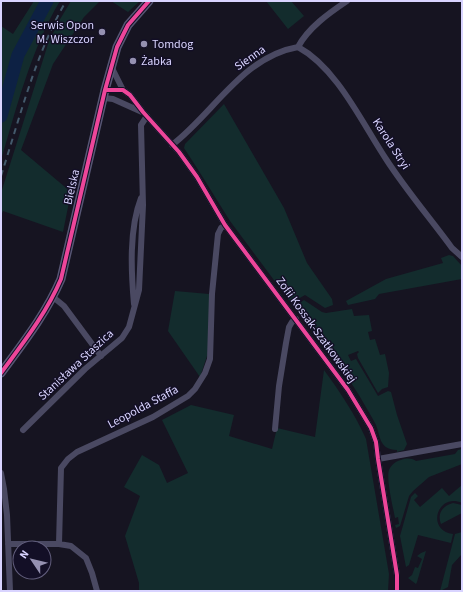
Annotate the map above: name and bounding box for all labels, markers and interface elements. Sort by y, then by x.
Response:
place label: Serwis Opon M. Wiszczor [31,17,95,48]
marker: Serwis Opon M. Wiszczor [97,27,107,37]
place label: Tomdog [152,36,193,53]
marker: Tomdog [139,39,149,49]
street label: Sienna [231,41,269,75]
place label: Żabka [141,53,172,70]
marker: Żabka [128,56,138,66]
street label: Karola Stryi [368,115,414,173]
street label: Bielska [60,168,84,206]
street label: Zofii Kossak-Szatkowskiej [272,273,360,387]
street label: Stanisława Staszica [35,326,117,404]
street label: Leopolda Staffa [104,381,182,433]
north arrow [12,540,52,580]
text: N [16,547,32,562]

